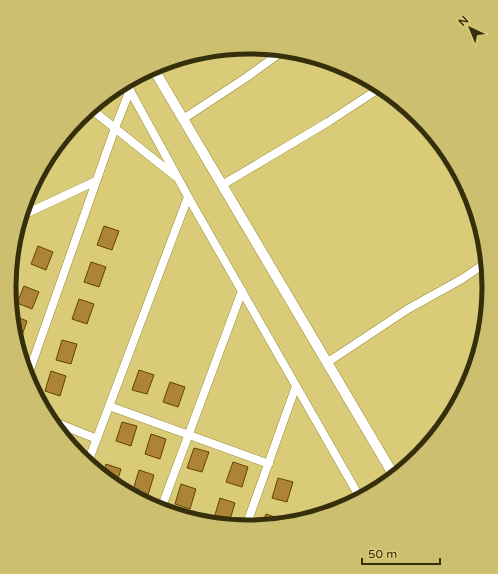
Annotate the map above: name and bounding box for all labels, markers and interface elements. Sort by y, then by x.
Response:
north arrow [450,8,490,48]
text: N [456,13,471,29]
scale bar [362,540,440,566]
text: 50 m [368,547,397,561]

